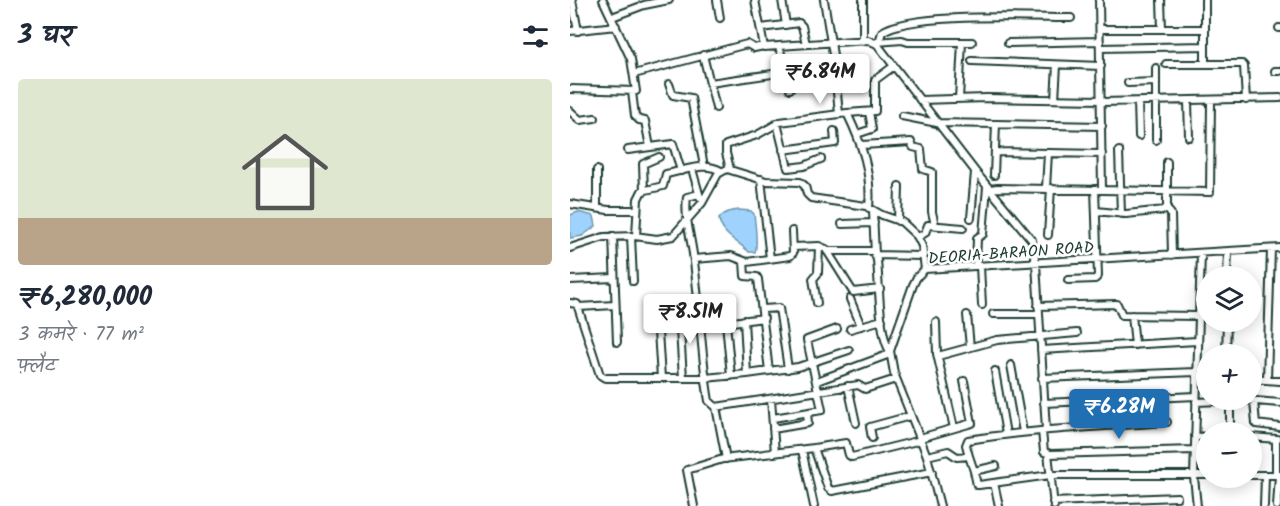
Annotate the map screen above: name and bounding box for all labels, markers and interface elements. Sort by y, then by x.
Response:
text: 3 घर [18,15,73,57]
icon: filters [519,20,552,53]
pin: ₹6.84M [771,54,869,105]
text: ₹6.84M [785,57,855,89]
icon: home [231,118,339,226]
street label: DEORIA-BARAON ROAD [927,235,1095,272]
map controls [1196,266,1262,488]
button: layers [1196,266,1262,332]
text: ₹6,280,000 [18,277,152,319]
pin: ₹8.51M [641,294,739,345]
text: ₹8.51M [657,297,723,329]
text: 3 कमरे · 77 m² [18,319,144,351]
button: + [1196,344,1262,410]
text: फ़्लैट [18,351,56,383]
pin: ₹6.28M [1070,389,1168,440]
text: ₹6.28M [1083,392,1155,424]
button: − [1196,422,1262,488]

